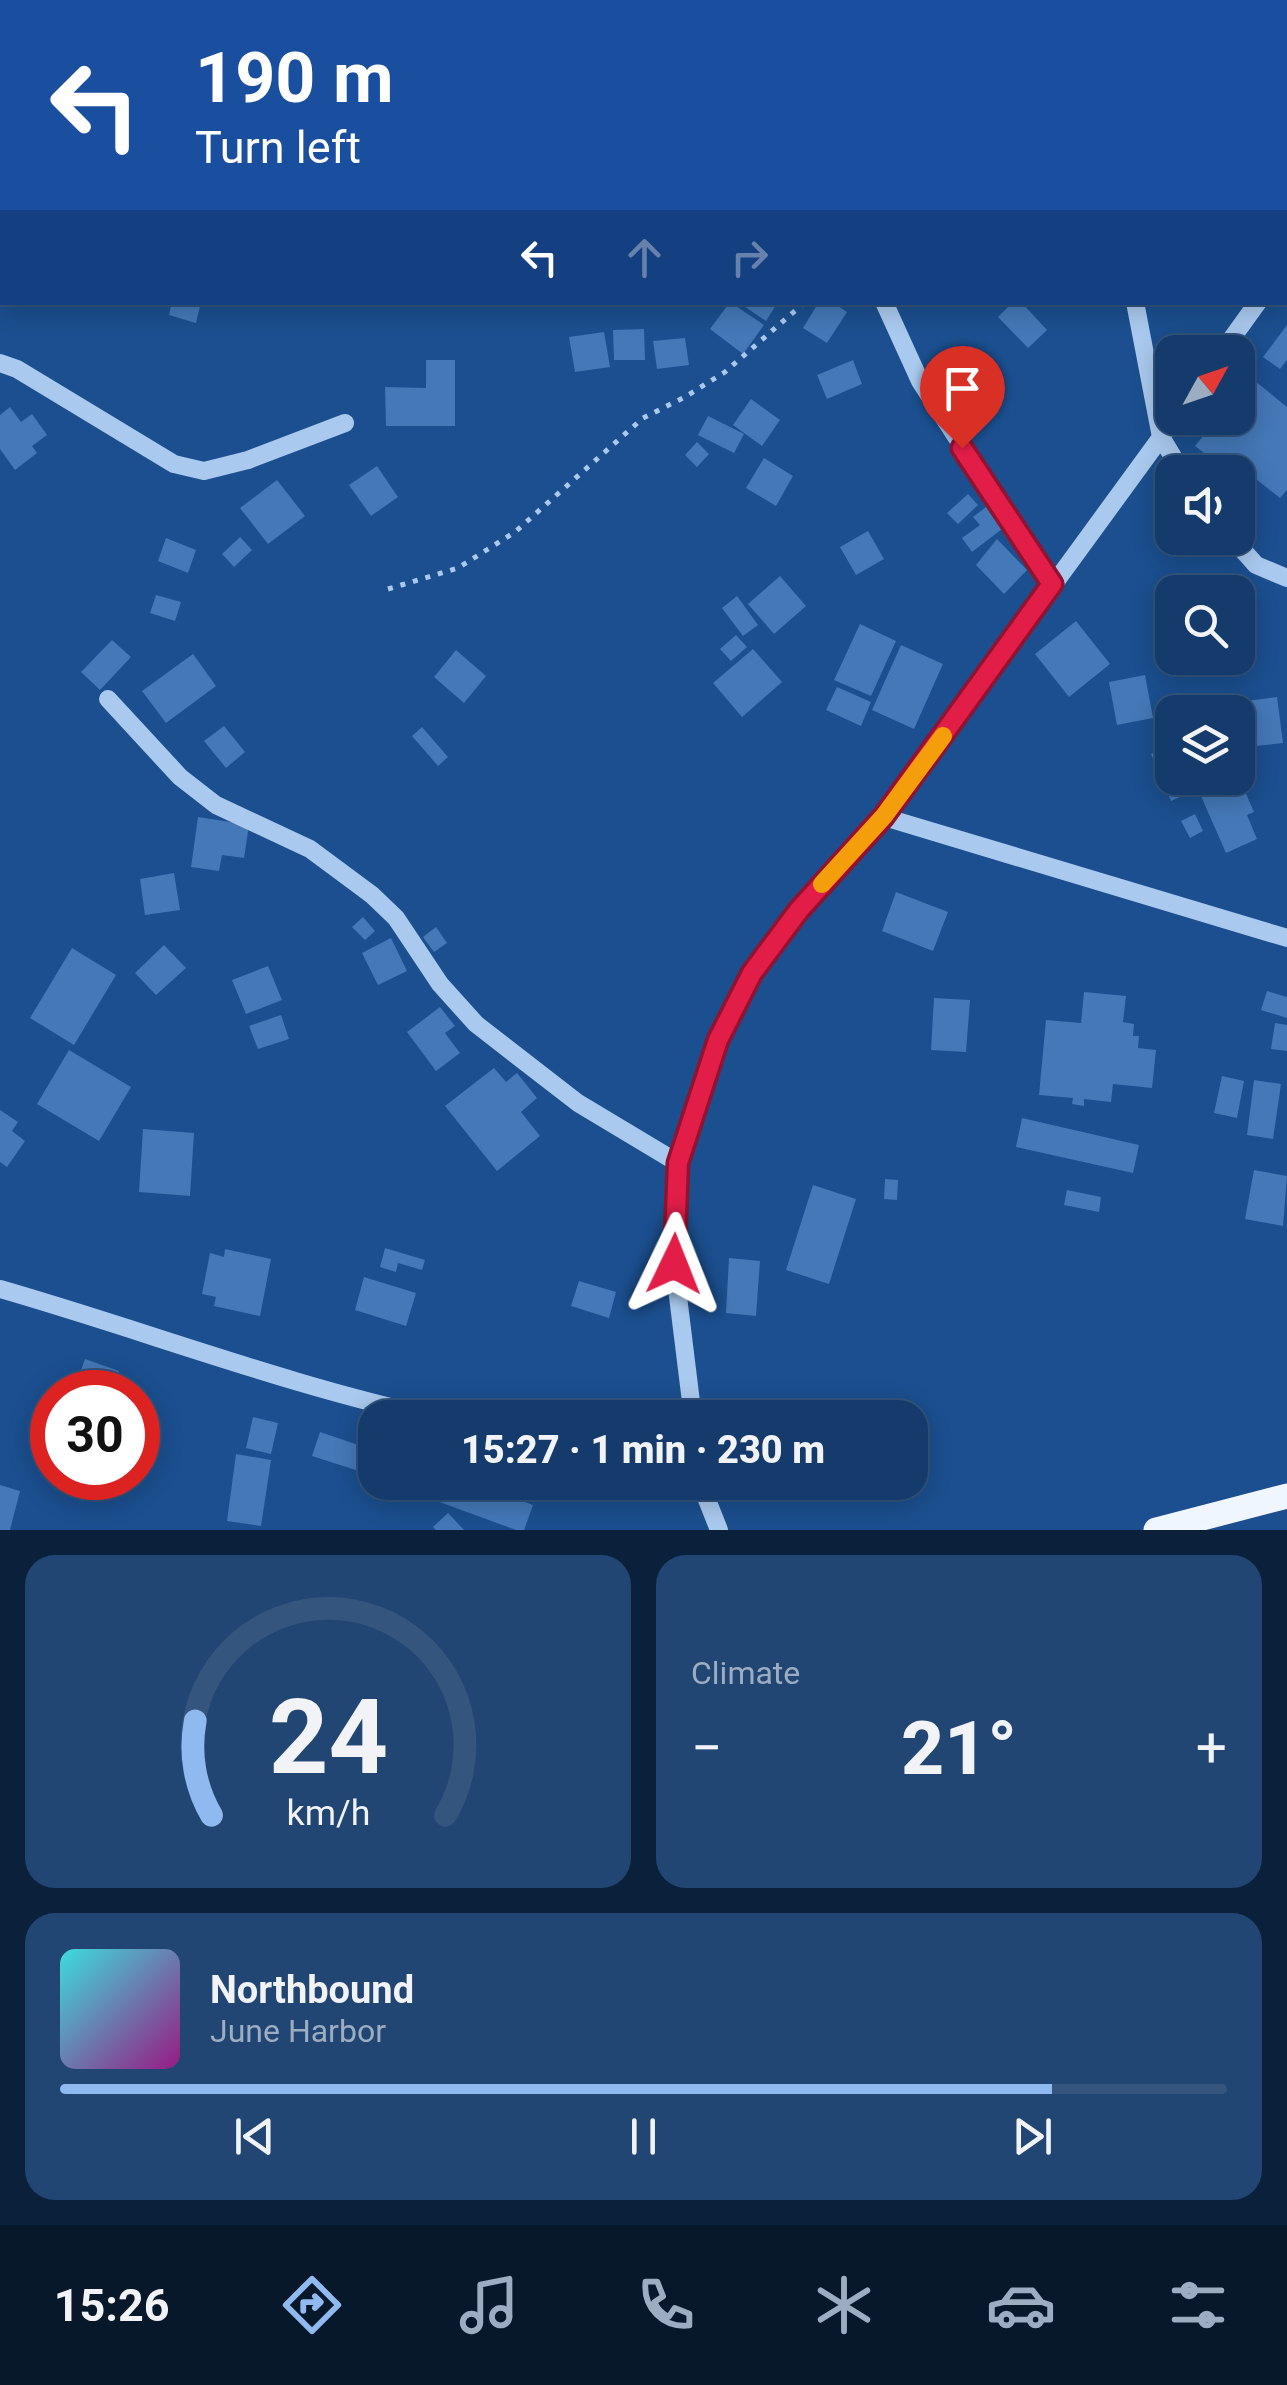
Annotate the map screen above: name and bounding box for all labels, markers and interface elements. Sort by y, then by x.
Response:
text: 190 m [195,37,394,119]
icon: left [30,40,160,170]
text: Turn left [195,121,361,174]
icon: left [512,230,567,285]
icon: ahead [617,230,672,285]
icon: right [722,230,777,285]
north arrow [1155,335,1255,435]
map controls [1155,335,1255,795]
pin [920,346,1005,449]
icon: arrive [935,361,990,416]
button: sound [1155,455,1255,555]
button: search [1155,575,1255,675]
button: layers [1155,695,1255,795]
position arrow [622,1212,726,1316]
speed limit sign: 30 [30,1370,160,1500]
text: 15:27 · 1 min · 230 m [461,1428,825,1472]
text: Climate [691,1654,800,1692]
text: 24 [268,1677,388,1798]
text: 21° [901,1704,1017,1792]
text: − [691,1716,722,1780]
text: + [1196,1716,1227,1780]
text: km/h [286,1792,370,1834]
text: Northbound [210,1968,414,2012]
text: June Harbor [210,2012,386,2050]
icon: previous [227,2109,282,2164]
icon: pause [616,2109,671,2164]
icon: next [1005,2109,1060,2164]
icon: directions [277,2270,347,2340]
icon: music [454,2270,524,2340]
icon: phone [631,2270,701,2340]
icon: climate [809,2270,879,2340]
icon: car [986,2270,1056,2340]
icon: filters [1163,2270,1233,2340]
text: 15:26 [54,2279,170,2332]

